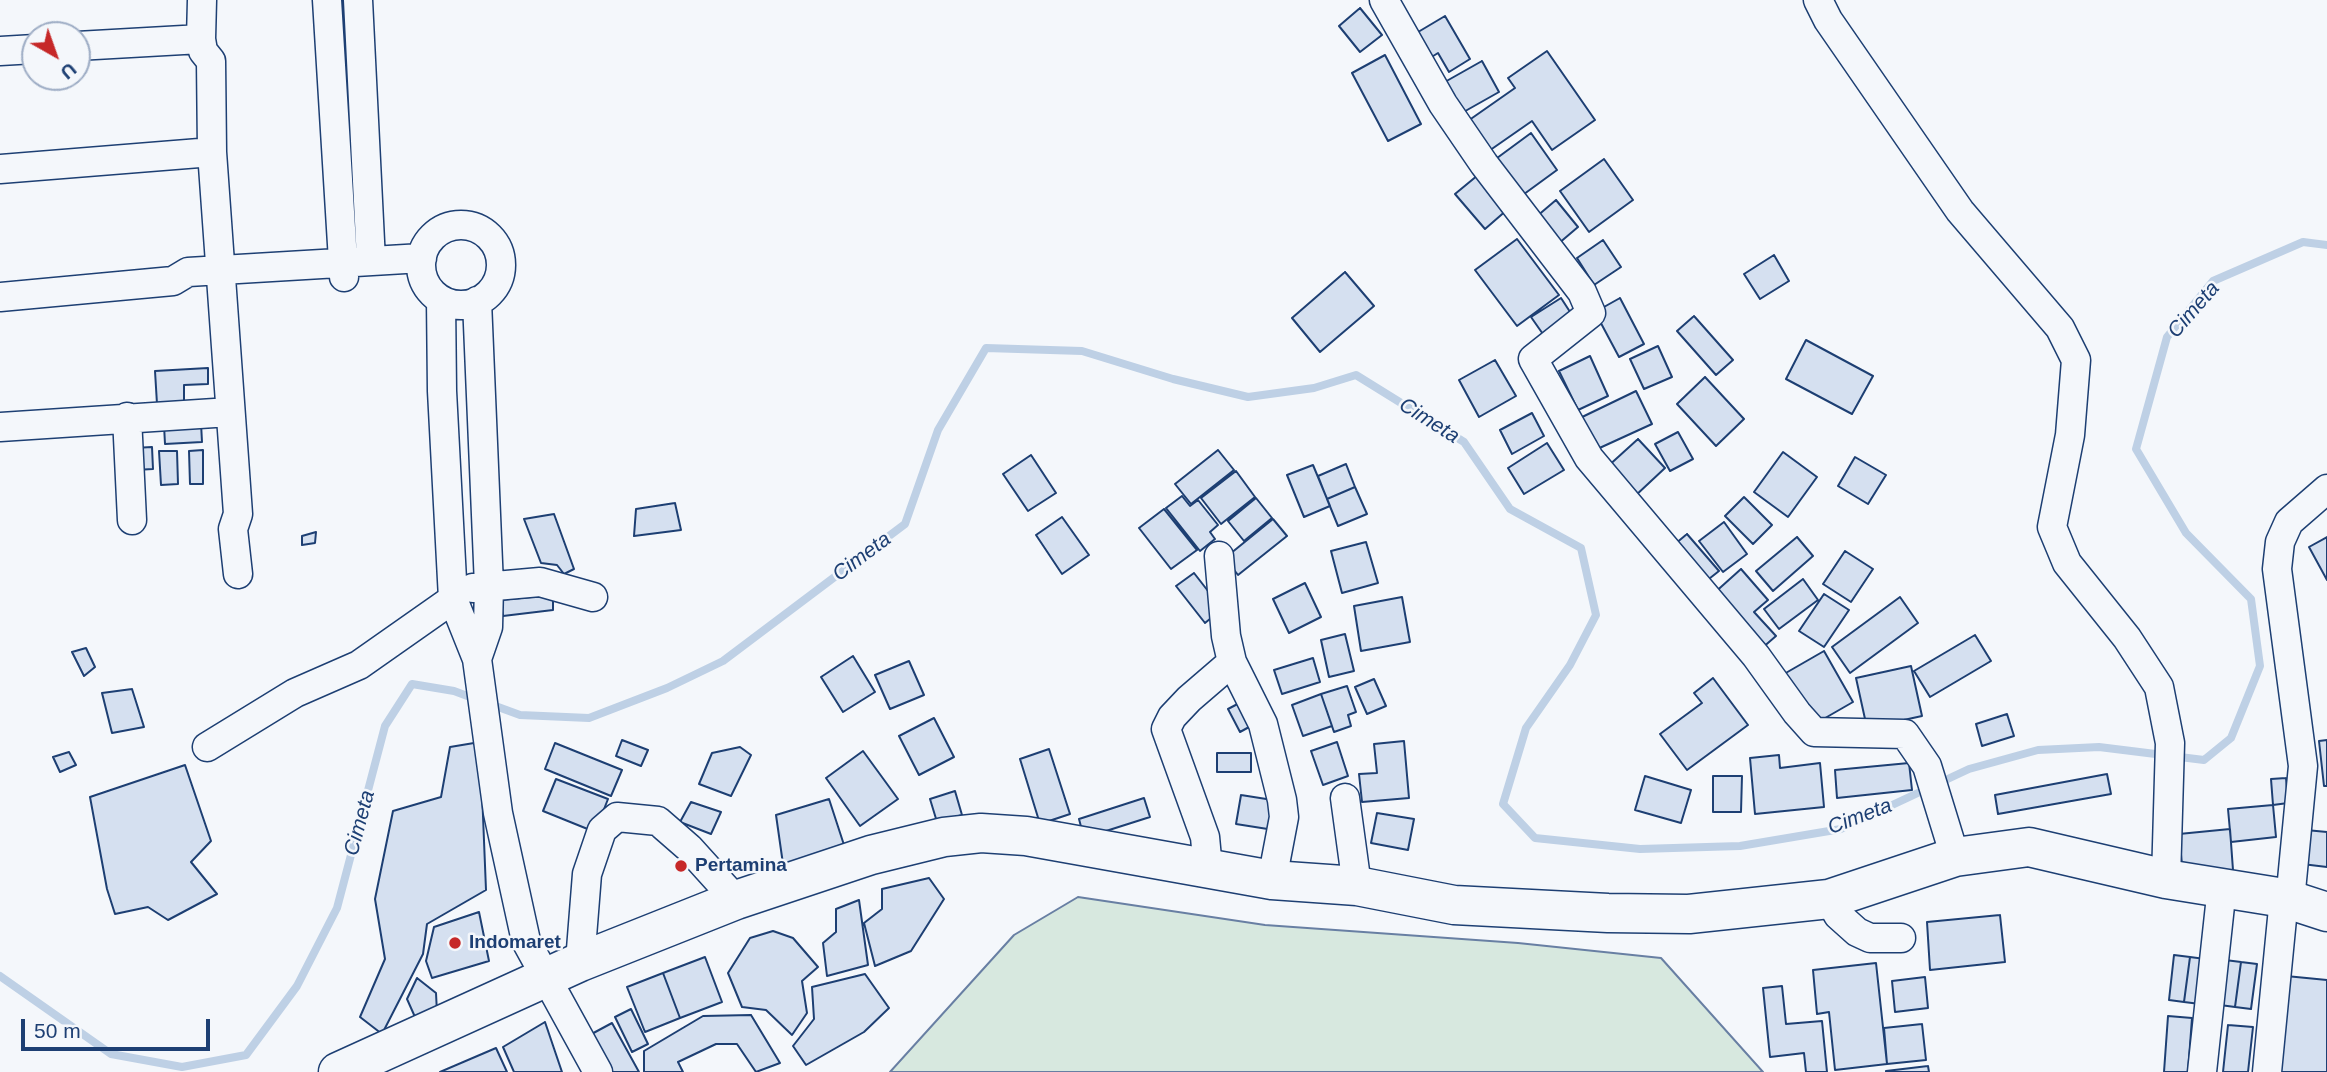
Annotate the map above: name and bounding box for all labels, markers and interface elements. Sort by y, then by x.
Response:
north arrow [21,21,91,91]
text: U [57,58,81,83]
water label: Cimeta [2163,277,2225,343]
water label: Cimeta [1394,393,1464,449]
water label: Cimeta [828,527,896,587]
water label: Cimeta [339,788,381,858]
water label: Cimeta [1824,793,1896,841]
place label: Pertamina [695,855,787,877]
marker: Pertamina [673,858,689,874]
place label: Indomaret [469,932,561,954]
marker: Indomaret [447,935,463,951]
scale bar [24,1006,214,1050]
text: 50 m [34,1019,81,1042]

